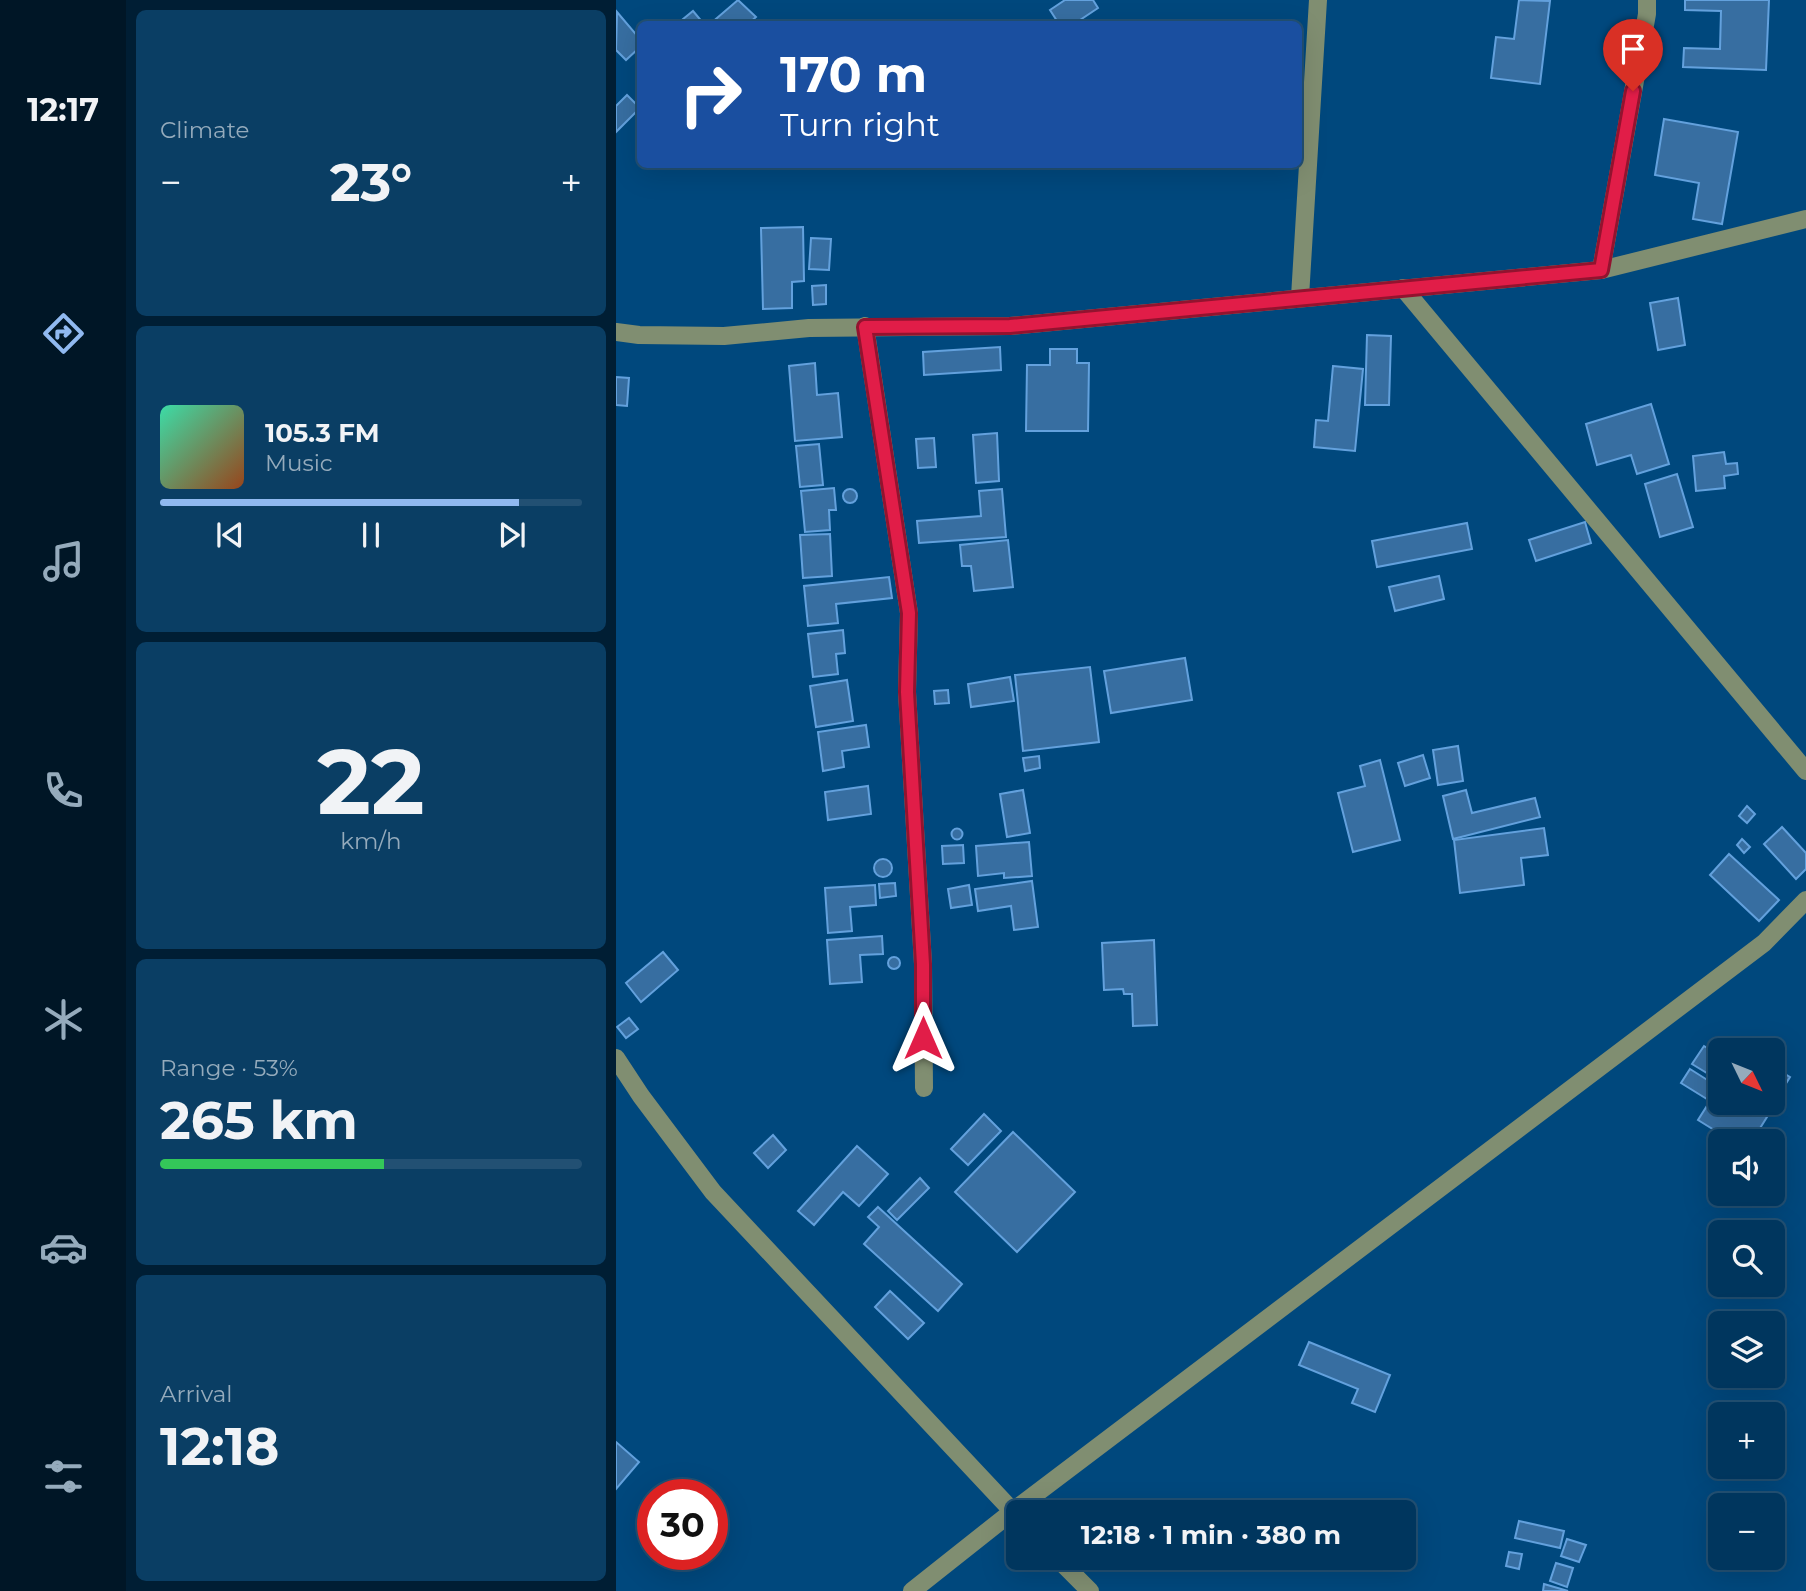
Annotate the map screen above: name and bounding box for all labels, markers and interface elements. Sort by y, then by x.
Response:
pin [1603,19,1663,91]
icon: arrive [1614,30,1652,68]
text: 170 m [780,45,927,104]
icon: right [665,49,756,140]
text: 12:17 [27,90,99,129]
text: Turn right [780,105,940,144]
text: Climate [160,116,249,144]
text: 23° [330,151,412,214]
text: − [160,159,182,206]
text: + [560,159,582,206]
icon: directions [39,309,88,358]
text: 105.3 FM [265,417,380,449]
text: Music [265,449,333,477]
icon: previous [211,516,249,554]
icon: pause [352,516,390,554]
icon: next [493,516,531,554]
icon: music [39,537,88,586]
text: 22 [317,726,425,837]
icon: phone [39,766,88,815]
text: km/h [340,827,402,855]
icon: climate [39,995,88,1044]
position arrow [886,1001,960,1075]
north arrow [1708,1038,1785,1115]
map controls [1708,1038,1785,1570]
text: Range · 53% [160,1054,298,1082]
text: 265 km [160,1089,358,1152]
button: sound [1708,1129,1785,1206]
button: search [1708,1220,1785,1297]
icon: car [39,1223,88,1272]
button: layers [1708,1311,1785,1388]
text: Arrival [160,1380,233,1408]
button: + [1708,1402,1785,1479]
text: 12:18 [160,1415,279,1478]
icon: filters [39,1452,88,1501]
speed limit sign: 30 [637,1479,728,1570]
button: − [1708,1493,1785,1570]
text: 12:18 · 1 min · 380 m [1081,1519,1341,1551]

